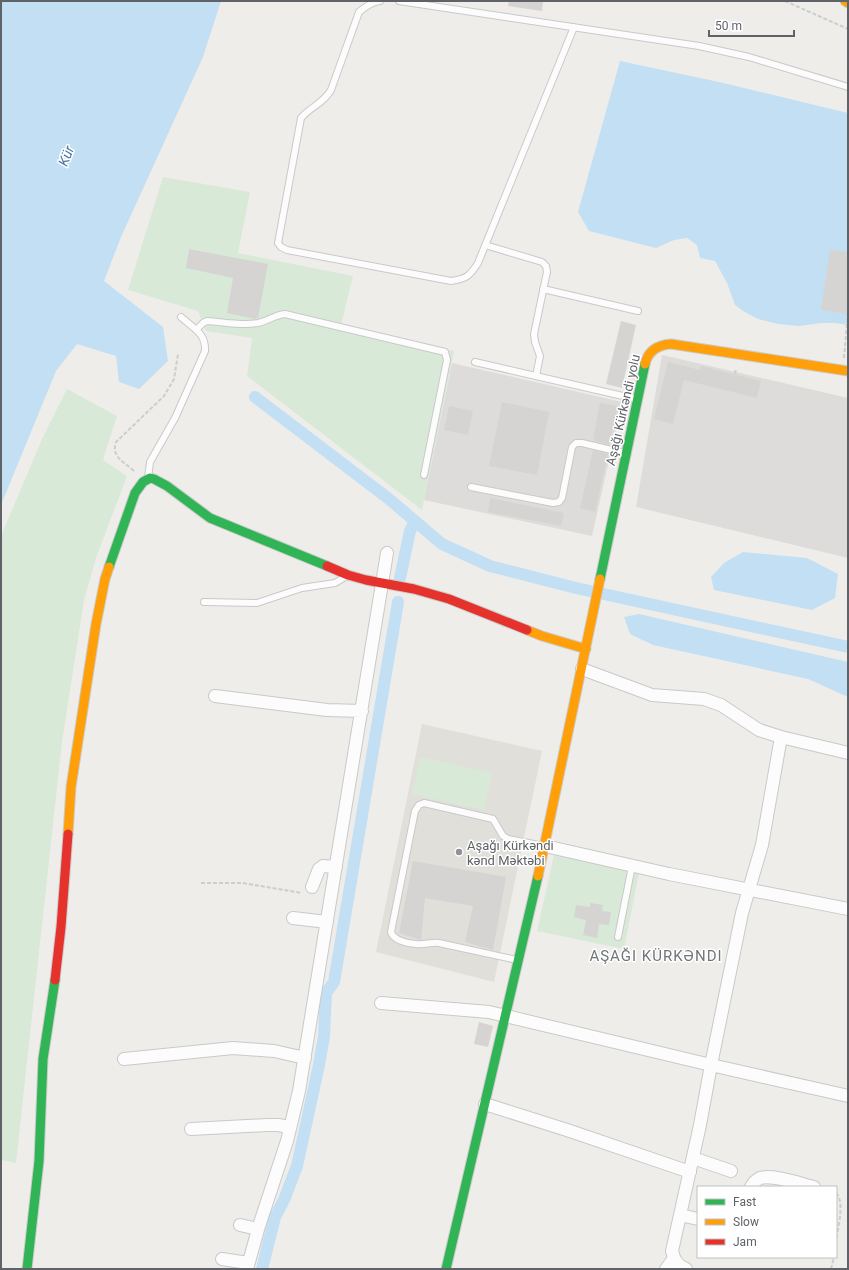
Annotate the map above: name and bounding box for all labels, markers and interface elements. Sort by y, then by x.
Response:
scale bar [709,12,794,38]
text: 50 m [715,19,742,33]
water label: Kür [55,143,77,168]
street label: Aşağı Kürkəndi yolu [603,353,643,467]
place label: Aşağı Kürkəndi kənd Məktəbi [467,838,554,868]
marker: Aşağı Kürkəndi kənd Məktəbi [454,847,464,857]
district label: AŞAĞI KÜRKƏNDI [589,947,723,965]
legend [697,1186,837,1258]
text: Fast [733,1195,756,1209]
text: Slow [733,1215,759,1229]
text: Jam [733,1235,757,1249]

